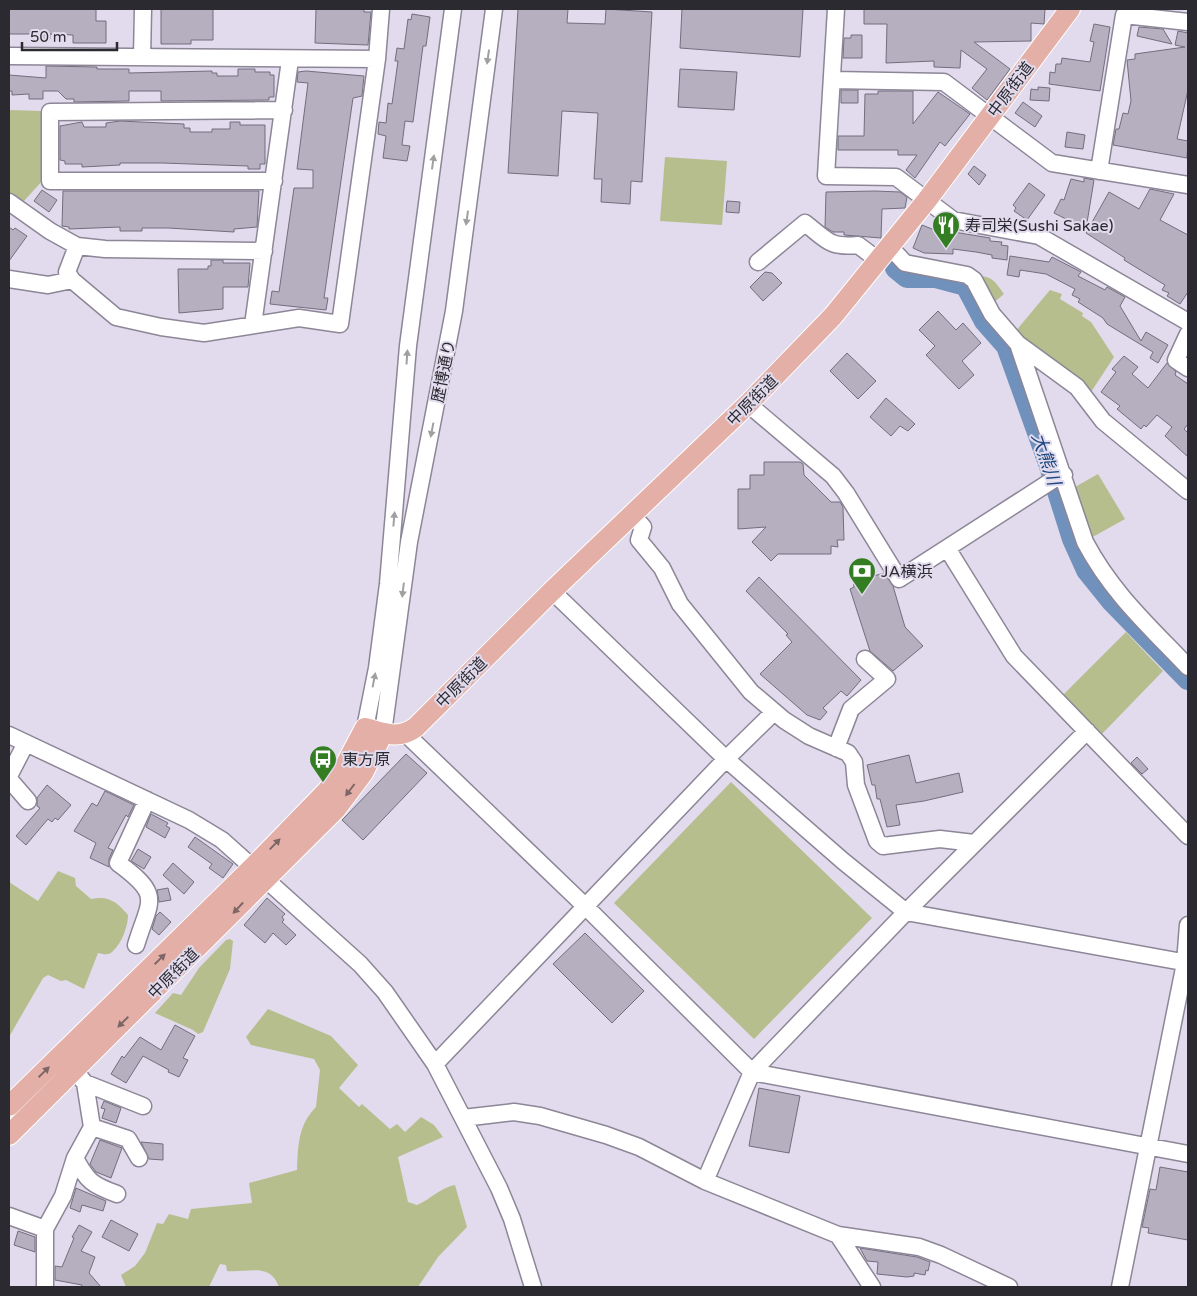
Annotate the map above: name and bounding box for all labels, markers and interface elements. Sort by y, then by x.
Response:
scale bar [22,20,118,52]
text: 50 m [30,28,67,46]
one-way arrow [484,49,492,65]
street label: 中原街道 [984,58,1038,121]
one-way arrow [430,153,438,169]
restaurant icon: 寿司栄(Sushi Sakae) [931,210,961,249]
one-way arrow [462,211,470,227]
place label: 寿司栄(Sushi Sakae) [965,216,1113,236]
street label: 歴博通り [428,338,460,405]
one-way arrow [403,349,411,365]
street label: 中原街道 [723,371,782,430]
one-way arrow [427,423,435,439]
water label: 大熊川 [1027,430,1066,490]
one-way arrow [390,511,398,527]
bank icon: JA横浜 [847,556,877,595]
place label: JA横浜 [881,562,932,582]
one-way arrow [399,582,407,598]
street label: 中原街道 [432,653,491,712]
one-way arrow [370,673,378,688]
bus stop icon: 東方原 [308,744,338,783]
place label: 東方原 [342,750,390,770]
one-way arrow [345,783,356,796]
one-way arrow [269,838,281,850]
one-way arrow [232,901,244,913]
street label: 中原街道 [144,944,203,1003]
one-way arrow [154,953,166,965]
one-way arrow [117,1016,129,1028]
one-way arrow [37,1066,49,1078]

